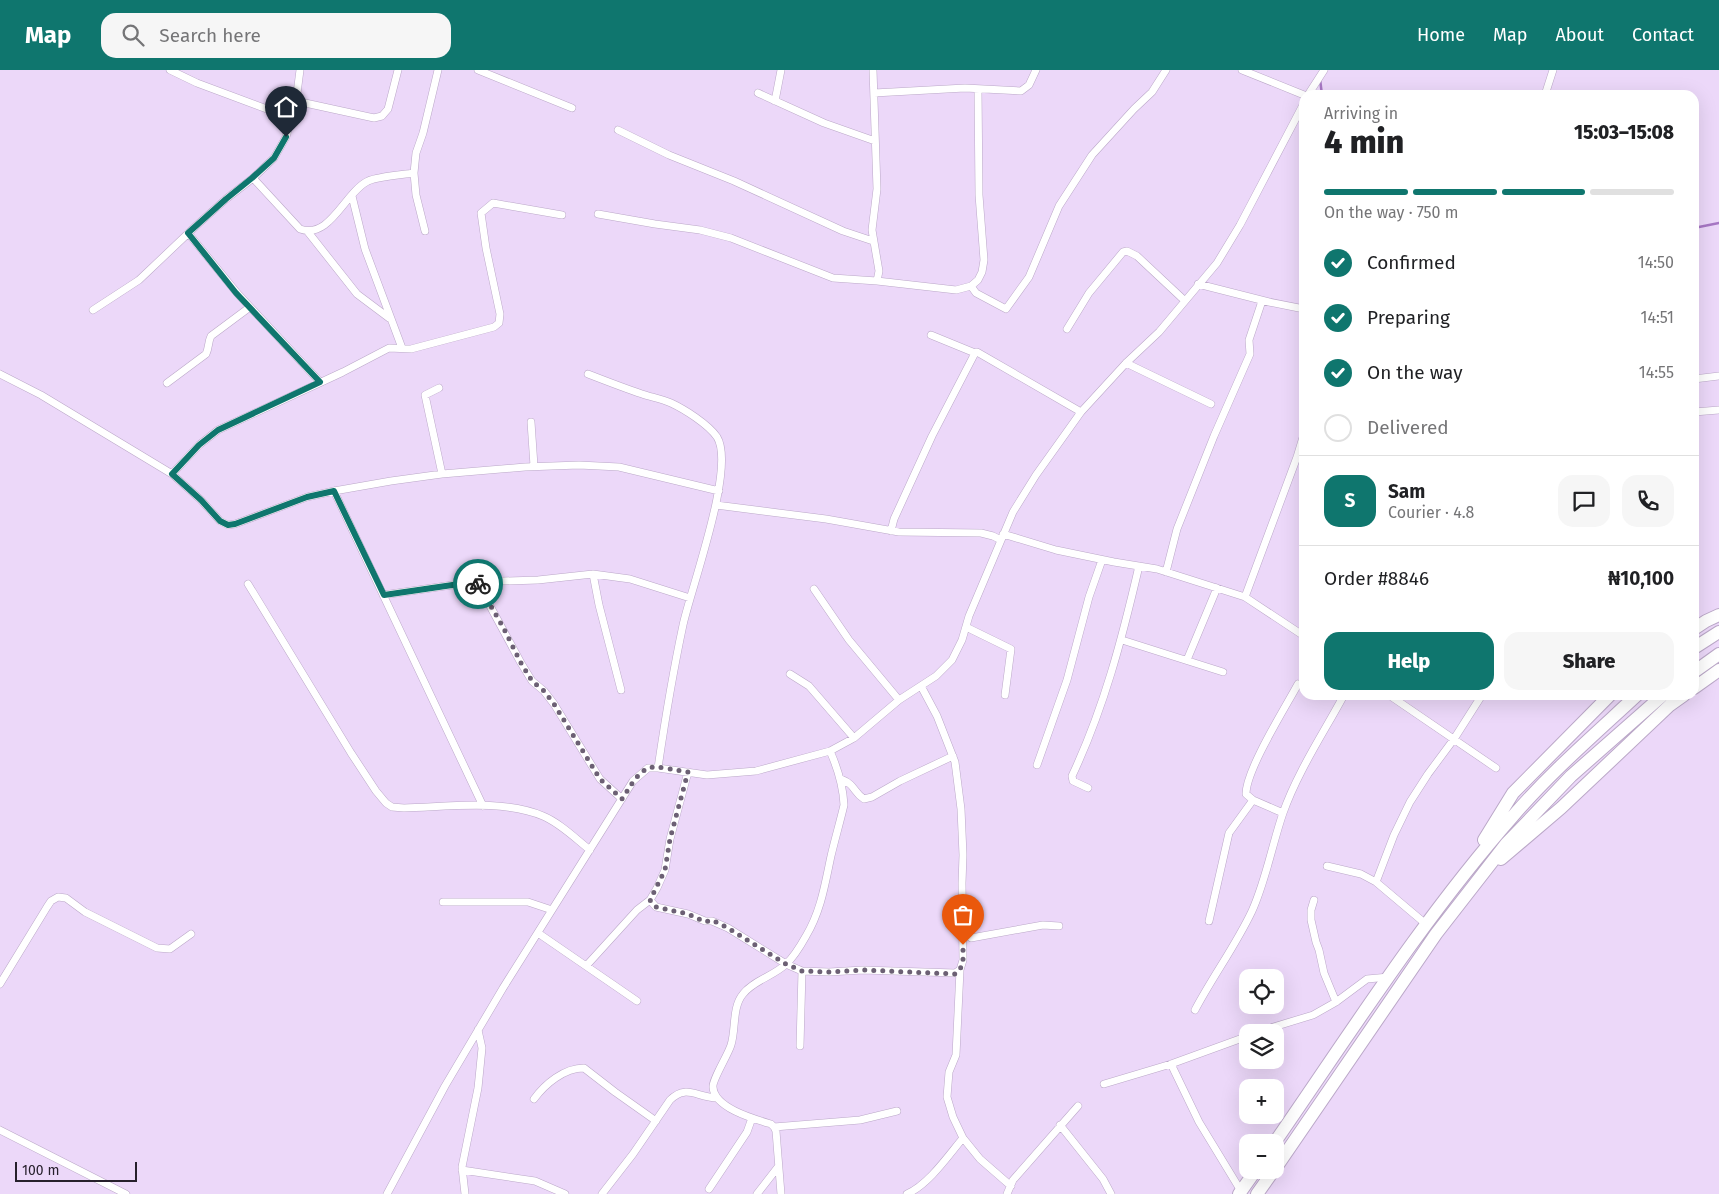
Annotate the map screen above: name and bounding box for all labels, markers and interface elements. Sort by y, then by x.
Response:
search box [101,13,451,58]
text: Map [25,21,71,49]
icon: search [119,21,147,49]
text: Search here [159,24,261,47]
text: Home [1417,24,1465,46]
text: Map [1493,24,1527,46]
text: About [1555,24,1604,46]
text: Contact [1632,24,1694,46]
pin [265,86,307,137]
icon: home [272,93,300,121]
text: Arriving in [1324,104,1398,123]
text: 15:03–15:08 [1574,121,1674,144]
text: 4 min [1324,123,1404,161]
text: On the way · 750 m [1324,203,1459,222]
icon: check [1324,249,1352,277]
text: Confirmed [1367,251,1456,274]
text: 14:50 [1638,253,1674,272]
icon: check [1324,304,1352,332]
text: Preparing [1367,306,1450,329]
text: 14:51 [1641,308,1674,327]
icon: check [1324,359,1352,387]
text: On the way [1367,361,1463,384]
text: 14:55 [1639,363,1674,382]
text: Delivered [1367,416,1449,439]
button: chat [1558,475,1610,527]
button: phone [1622,475,1674,527]
text: Sam [1388,480,1425,503]
text: S [1345,489,1355,512]
text: Courier · 4.8 [1388,503,1474,522]
courier [453,559,503,609]
text: Order #8846 [1324,567,1429,590]
text: ₦10,100 [1608,567,1674,590]
icon: bike [464,570,492,598]
button: Help [1324,632,1494,690]
button: Share [1504,632,1674,690]
pin [942,894,984,945]
icon: bag [949,901,977,929]
map controls [1239,969,1284,1179]
button: locate [1239,969,1284,1014]
button: layers [1239,1024,1284,1069]
button: + [1239,1079,1284,1124]
button: − [1239,1134,1284,1179]
scale bar [15,1159,138,1182]
text: 100 m [22,1162,59,1179]

